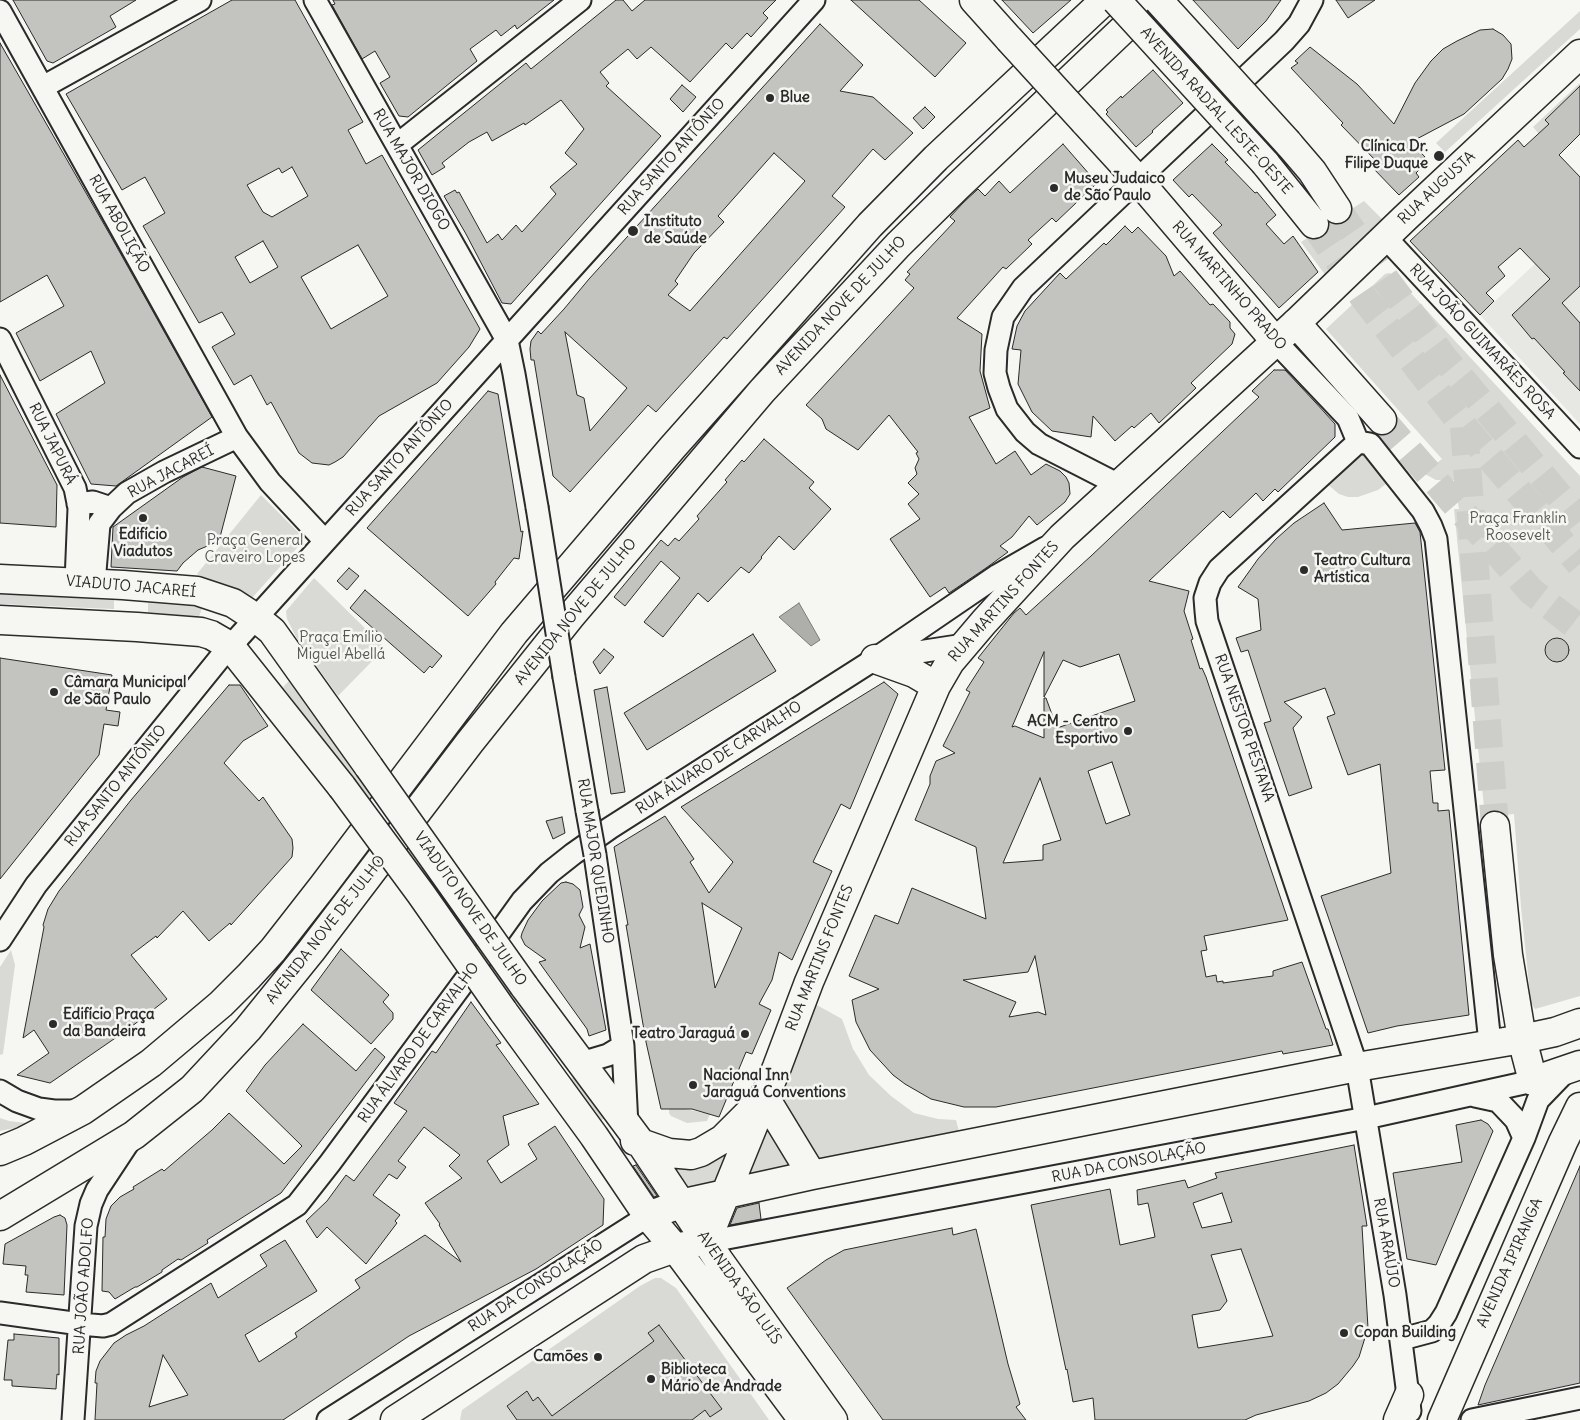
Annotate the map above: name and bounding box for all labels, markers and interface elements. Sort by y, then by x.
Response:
street label: AVENIDA RADIAL LESTE-OESTE [1136,24,1296,198]
place label: Blue [780,89,810,107]
marker: Blue [764,92,776,104]
street label: RUA SANTO ANTÔNIO [615,95,729,219]
street label: RUA MAJOR DIOGO [369,106,453,234]
place label: Clínica Dr. Filipe Duque [1345,138,1428,173]
street label: RUA AUGUSTA [1395,148,1479,228]
marker: Clínica Dr. Filipe Duque [1432,149,1446,163]
place label: Museu Judaico de São Paulo [1064,170,1165,205]
street label: RUA ABOLIÇÃO [85,172,153,276]
marker: Museu Judaico de São Paulo [1048,182,1060,194]
place label: Instituto de Saúde [644,213,707,248]
street label: RUA MARTINHO PRADO [1168,218,1290,354]
marker: Instituto de Saúde [626,224,640,238]
street label: AVENIDA NOVE DE JULHO [772,233,910,379]
street label: RUA JOÃO GUIMARÃES ROSA [1405,261,1559,423]
street label: RUA SANTO ANTÔNIO [343,396,457,520]
street label: RUA JAPURÁ [24,400,80,488]
street label: RUA JACAREÍ [125,442,217,502]
park label: Praça Franklin Roosevelt [1469,510,1567,545]
marker: Edifício Viadutos [137,512,149,524]
place label: Edifício Viadutos [113,526,173,561]
park label: Praça General Craveiro Lopes [205,532,305,567]
street label: AVENIDA NOVE DE JULHO [511,535,641,689]
street label: RUA MARTINS FONTES [945,538,1063,666]
place label: Teatro Cultura Artística [1314,552,1411,587]
marker: Teatro Cultura Artística [1298,564,1310,576]
street label: VIADUTO JACAREÍ [65,572,197,602]
park label: Praça Emílio Miguel Abellá [297,629,385,664]
street label: RUA NESTOR PESTANA [1210,652,1278,804]
place label: Câmara Municipal de São Paulo [64,674,186,709]
marker: Câmara Municipal de São Paulo [48,686,60,698]
street label: RUA ÁLVARO DE CARVALHO [633,698,805,818]
place label: ACM - Centro Esportivo [1027,713,1118,748]
street label: RUA SANTO ANTÔNIO [61,722,171,850]
marker: ACM - Centro Esportivo [1122,725,1134,737]
street label: RUA MAJOR QUEDINHO [573,777,617,945]
street label: VIADUTO NOVE DE JULHO [410,828,530,990]
street label: AVENIDA NOVE DE JULHO [262,852,390,1008]
street label: RUA MARTINS FONTES [782,882,858,1034]
street label: RUA ÁLVARO DE CARVALHO [355,959,483,1127]
place label: Edifício Praça da Bandeira [63,1006,155,1041]
marker: Edifício Praça da Bandeira [47,1018,59,1030]
place label: Teatro Jaraguá [632,1025,735,1043]
marker: Teatro Jaraguá [739,1028,751,1040]
place label: Nacional Inn Jaraguá Conventions [703,1067,846,1102]
marker: Nacional Inn Jaraguá Conventions [687,1079,699,1091]
street label: RUA DA CONSOLAÇÃO [1050,1139,1208,1187]
street label: AVENIDA IPIRANGA [1473,1195,1547,1331]
street label: RUA ARAÚJO [1369,1197,1403,1289]
street label: RUA JOÃO ADOLFO [70,1217,98,1355]
street label: AVENIDA SÃO LUÍS [693,1228,785,1348]
street label: RUA DA CONSOLAÇÃO [465,1236,607,1336]
place label: Copan Building [1354,1324,1456,1342]
marker: Copan Building [1338,1327,1350,1339]
place label: Camões [533,1348,588,1366]
marker: Camões [592,1351,604,1363]
place label: Biblioteca Mário de Andrade [661,1361,782,1396]
marker: Biblioteca Mário de Andrade [645,1373,657,1385]

